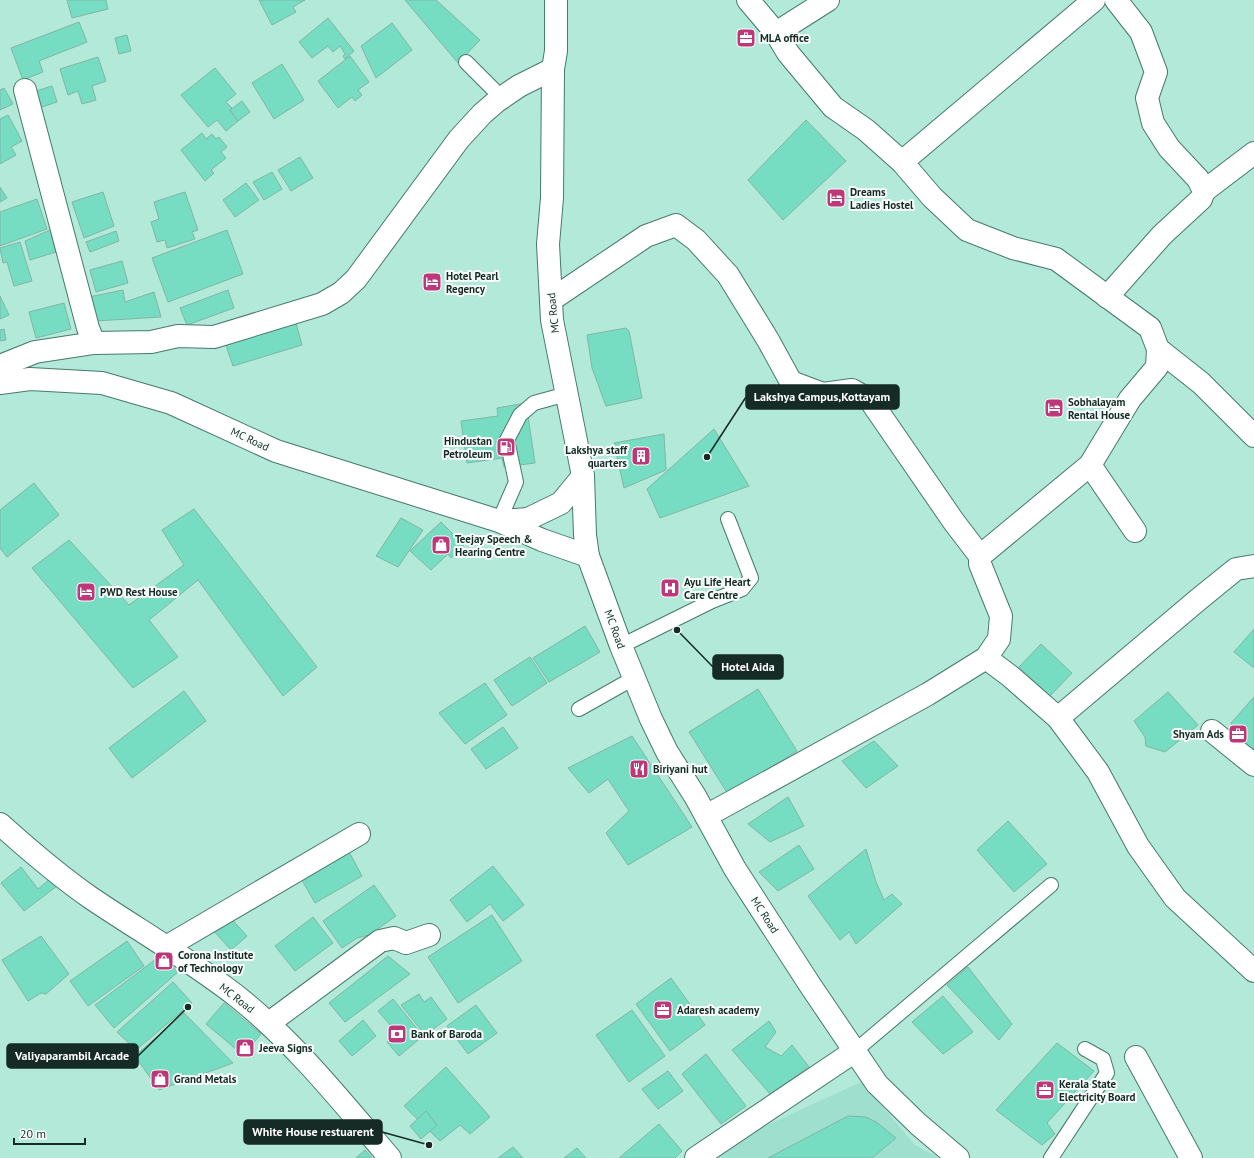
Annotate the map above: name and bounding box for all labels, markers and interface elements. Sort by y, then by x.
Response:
office icon: MLA office [735,27,757,49]
place label: MLA office [760,31,810,45]
place label: Dreams Ladies Hostel [850,185,914,212]
hotel icon: Dreams Ladies Hostel [825,187,847,209]
place label: Hotel Pearl Regency [446,269,499,296]
hotel icon: Hotel Pearl Regency [421,271,443,293]
street label: MC Road [544,292,562,334]
callout: Lakshya Campus,Kottayam [746,385,899,409]
text: Lakshya Campus,Kottayam [754,389,890,404]
place label: Sobhalayam Rental House [1068,395,1131,422]
hotel icon: Sobhalayam Rental House [1043,397,1065,419]
street label: MC Road [229,424,271,454]
place label: Hindustan Petroleum [443,434,492,461]
fuel station icon: Hindustan Petroleum [495,436,517,458]
place label: Lakshya staff quarters [565,443,628,470]
building icon: Lakshya staff quarters [630,445,652,467]
place label: Teejay Speech & Hearing Centre [455,532,532,559]
shop icon: Teejay Speech & Hearing Centre [430,534,452,556]
place label: Ayu Life Heart Care Centre [684,575,751,602]
hospital icon: Ayu Life Heart Care Centre [659,577,681,599]
hotel icon: PWD Rest House [75,581,97,603]
place label: PWD Rest House [100,585,178,599]
street label: MC Road [601,607,629,651]
callout: Hotel Aida [713,655,783,679]
text: Hotel Aida [721,659,775,674]
office icon: Shyam Ads [1227,723,1249,745]
place label: Shyam Ads [1173,727,1224,741]
restaurant icon: Biriyani hut [628,758,650,780]
place label: Biriyani hut [653,762,708,776]
street label: MC Road [748,894,782,936]
place label: Corona Institute of Technology [178,948,254,975]
shop icon: Corona Institute of Technology [153,950,175,972]
street label: MC Road [217,980,257,1016]
office icon: Adaresh academy [652,999,674,1021]
place label: Adaresh academy [677,1003,760,1017]
bank icon: Bank of Baroda [386,1023,408,1045]
place label: Bank of Baroda [411,1027,482,1041]
shop icon: Jeeva Signs [234,1037,256,1059]
place label: Jeeva Signs [258,1041,313,1055]
callout: Valiyaparambil Arcade [7,1044,138,1068]
text: Valiyaparambil Arcade [14,1048,129,1063]
shop icon: Grand Metals [149,1068,171,1090]
place label: Grand Metals [174,1072,237,1086]
place label: Kerala State Electricity Board [1059,1077,1136,1104]
office icon: Kerala State Electricity Board [1034,1079,1056,1101]
scale bar [14,1120,85,1146]
callout: White House restuarent [244,1120,382,1144]
text: White House restuarent [252,1124,374,1139]
text: 20 m [20,1126,46,1141]

